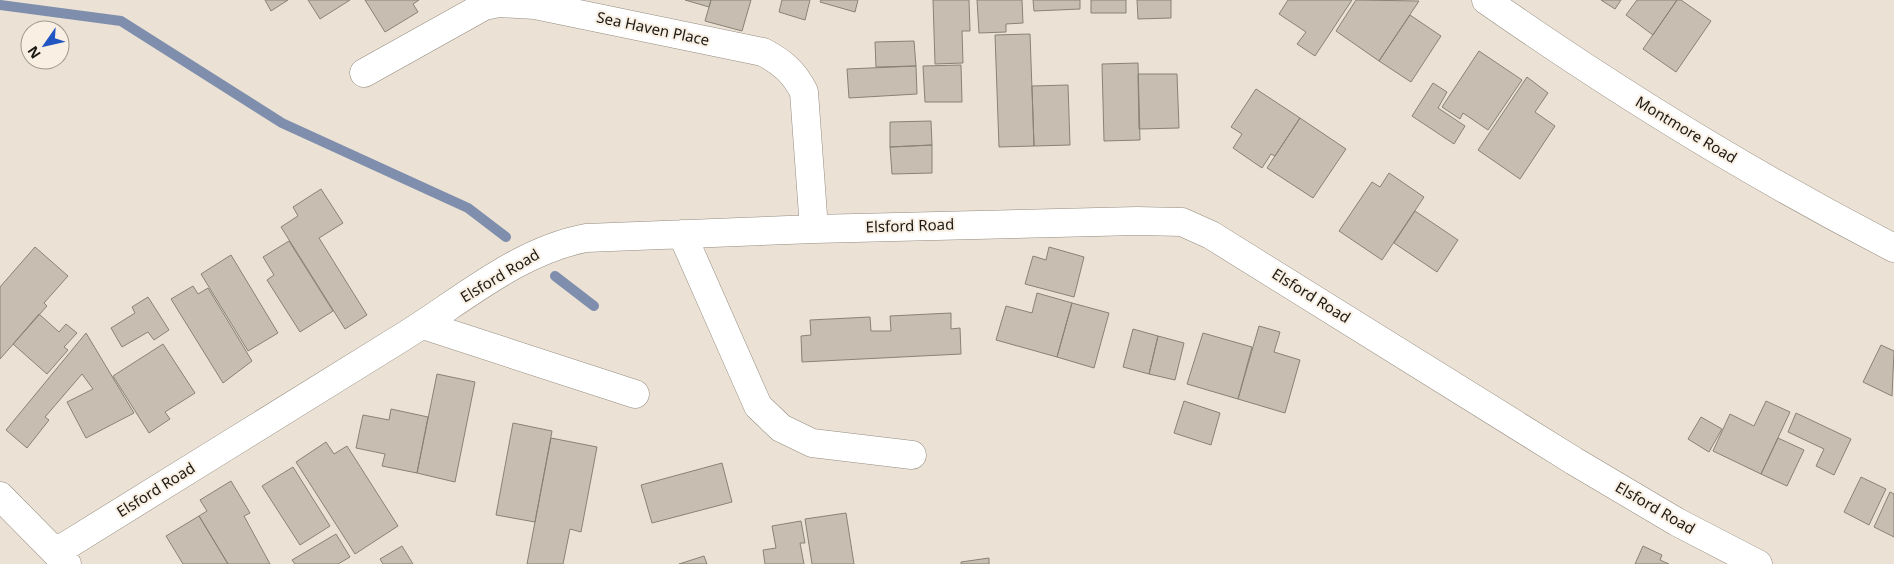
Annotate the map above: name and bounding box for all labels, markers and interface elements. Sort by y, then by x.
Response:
street label: Sea Haven Place [595,6,711,50]
north arrow [20,20,70,70]
text: N [23,43,45,63]
street label: Montmore Road [1632,91,1741,167]
street label: Elsford Road [865,213,955,237]
street label: Elsford Road [456,244,543,307]
street label: Elsford Road [1269,263,1354,327]
street label: Elsford Road [113,457,198,521]
street label: Elsford Road [1612,476,1699,538]

